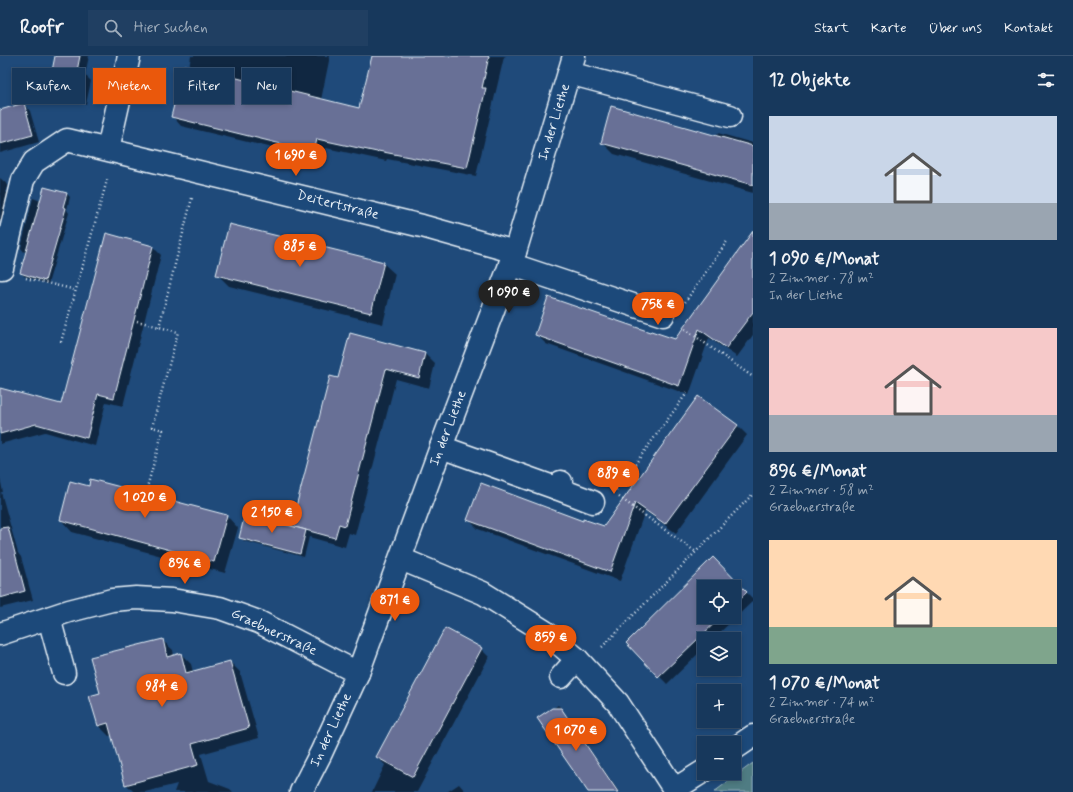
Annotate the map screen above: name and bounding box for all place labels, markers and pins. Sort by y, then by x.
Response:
pin: 1 690 € [259,143,333,177]
pin: 885 € [272,234,328,268]
pin: 1 090 € [472,280,546,314]
pin: 758 € [630,292,686,326]
pin: 889 € [586,461,642,495]
pin: 1 020 € [108,485,182,519]
pin: 2 150 € [235,500,309,534]
pin: 896 € [157,551,213,585]
pin: 871 € [367,588,423,622]
pin: 859 € [523,625,579,659]
pin: 984 € [134,674,190,708]
pin: 1 070 € [539,718,613,752]

